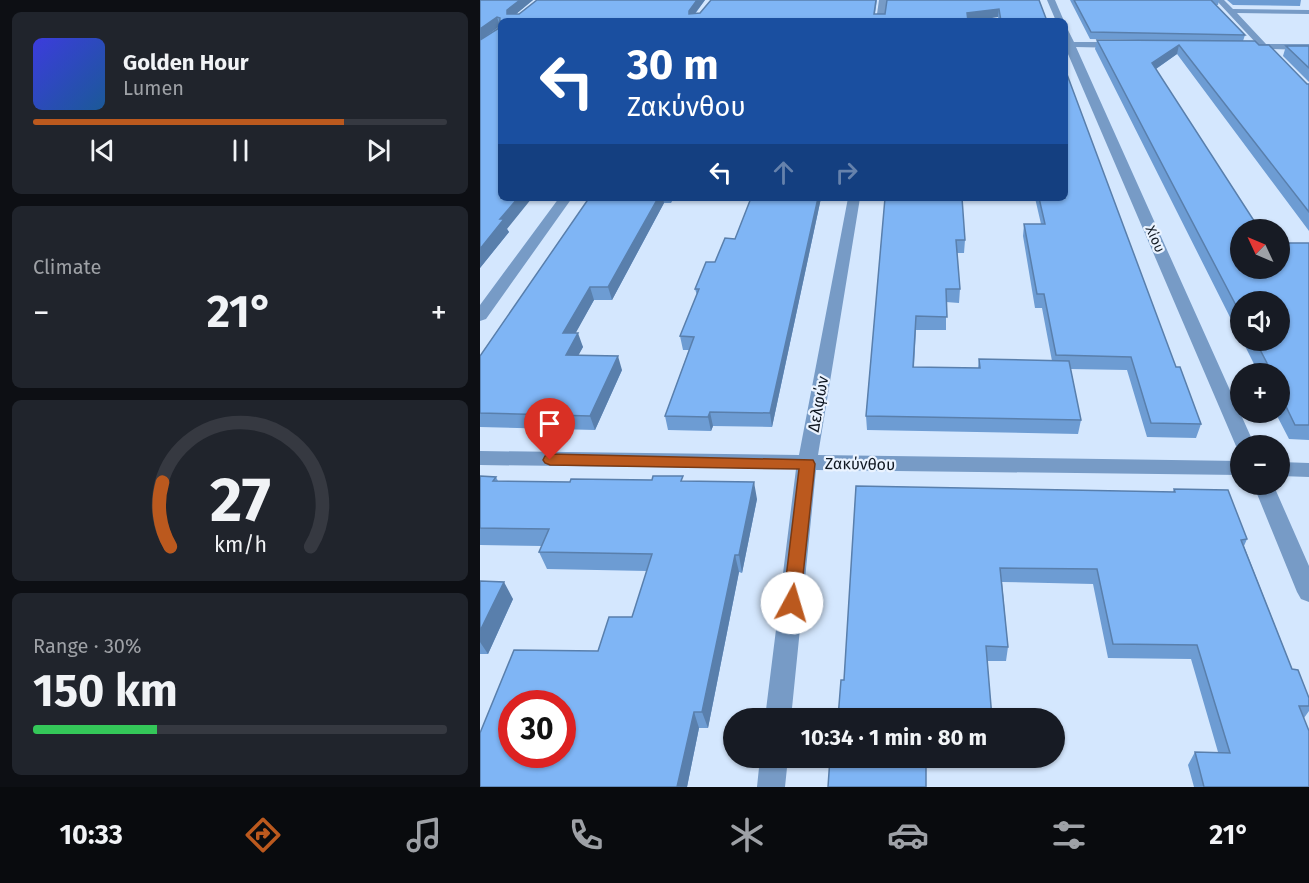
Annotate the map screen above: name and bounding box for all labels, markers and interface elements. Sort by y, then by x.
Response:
text: 30 m [627,40,719,90]
icon: left [528,42,606,120]
text: Golden Hour [123,49,249,76]
text: Lumen [123,76,184,100]
text: Ζακύνθου [627,91,746,123]
icon: previous [86,134,119,167]
icon: pause [224,134,257,167]
icon: next [362,134,395,167]
icon: left [704,156,737,189]
icon: ahead [767,156,800,189]
icon: right [830,156,863,189]
north arrow [1230,219,1290,279]
map controls [1230,219,1290,495]
street label: Χίου [1142,223,1168,255]
text: Climate [33,255,101,279]
text: 21° [207,285,273,339]
button: sound [1230,291,1290,351]
text: − [33,293,50,333]
text: + [431,293,447,333]
button: + [1230,363,1290,423]
street label: Δελφών [804,374,832,433]
pin [524,398,575,460]
icon: arrive [533,407,566,440]
button: − [1230,435,1290,495]
street label: Ζακύνθου [825,454,895,474]
text: 27 [210,464,270,539]
text: km/h [213,533,267,559]
position arrow [760,571,824,635]
text: Range · 30% [33,634,142,658]
text: 150 km [33,664,178,718]
speed limit sign: 30 [498,690,576,768]
text: 10:34 · 1 min · 80 m [801,724,987,751]
icon: directions [242,814,284,856]
icon: music [403,814,445,856]
icon: phone [565,814,607,856]
icon: climate [726,814,768,856]
icon: car [887,814,929,856]
icon: filters [1048,814,1090,856]
text: 10:33 [60,819,123,851]
text: 21° [1209,819,1249,851]

